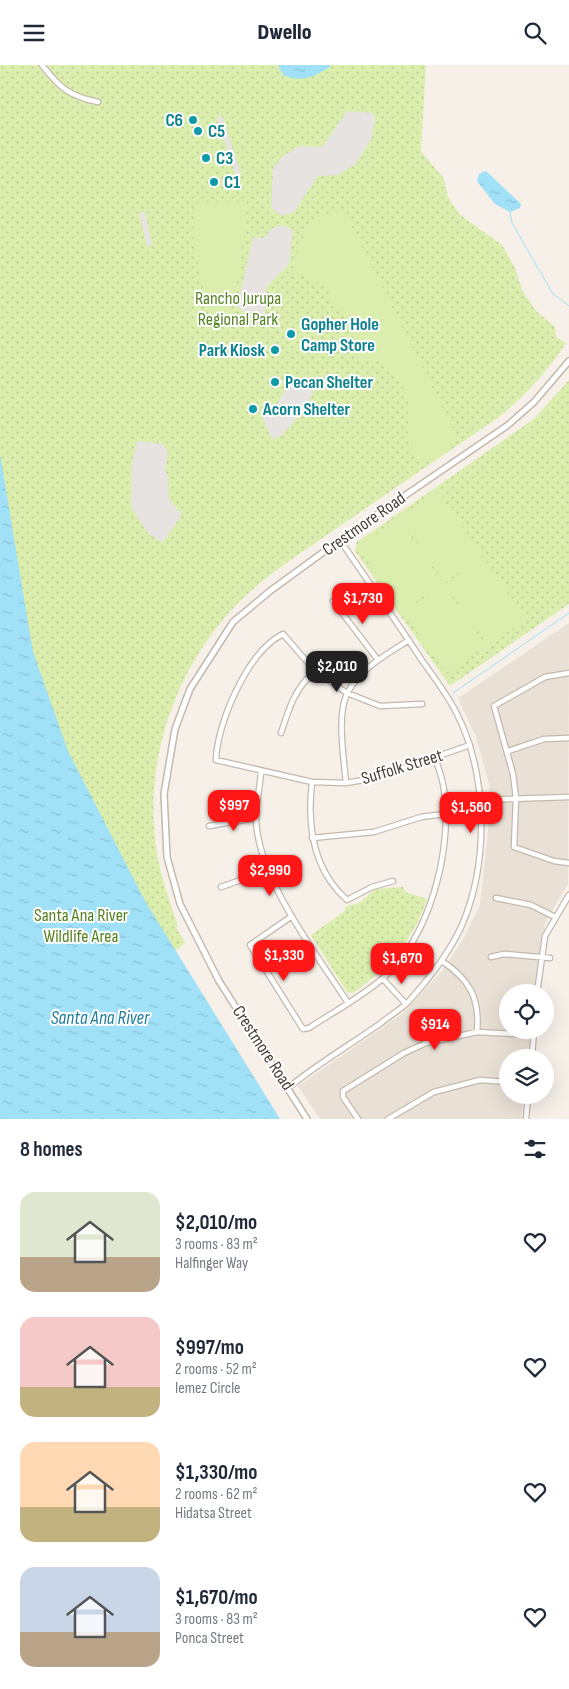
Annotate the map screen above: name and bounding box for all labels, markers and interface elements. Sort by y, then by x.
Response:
icon: menu [20,19,48,47]
text: Dwello [258,19,311,46]
icon: search [521,19,549,47]
place label: C6 [166,110,183,131]
marker: C6 [187,114,199,126]
place label: C5 [208,121,225,142]
marker: C5 [192,125,204,137]
place label: C3 [216,148,233,169]
marker: C3 [200,152,212,164]
place label: C1 [224,172,240,193]
marker: C1 [208,176,220,188]
park label: Rancho Jurupa Regional Park [195,288,281,330]
place label: Gopher Hole Camp Store [301,314,379,356]
marker: Gopher Hole Camp Store [285,328,297,340]
place label: Park Kiosk [199,340,265,361]
marker: Park Kiosk [269,344,281,356]
place label: Pecan Shelter [285,372,373,393]
marker: Pecan Shelter [269,376,281,388]
place label: Acorn Shelter [262,399,351,420]
marker: Acorn Shelter [247,403,259,415]
street label: Crestmore Road [318,488,410,560]
pin: $1,730 [322,583,404,625]
text: $1,730 [343,589,383,608]
pin: $2,010 [296,651,378,693]
text: $2,010 [317,657,357,676]
street label: Suffolk Street [359,745,446,789]
pin: $997 [204,789,264,832]
pin: $1,560 [430,791,512,834]
text: $997 [219,796,249,815]
text: $1,560 [451,798,491,817]
pin: $2,990 [229,855,311,897]
text: $2,990 [249,861,291,880]
park label: Santa Ana River Wildlife Area [34,905,128,947]
pin: $1,330 [243,939,325,982]
pin: $1,670 [361,943,443,985]
text: $1,330 [264,946,304,965]
text: $1,670 [382,949,422,968]
map controls [499,984,554,1104]
button: locate [499,984,554,1039]
street label: Crestmore Road [228,1002,298,1094]
water label: Santa Ana River [51,1007,150,1030]
pin: $914 [405,1009,465,1051]
text: $914 [420,1015,450,1034]
button: layers [499,1049,554,1104]
icon: filters [521,1135,549,1163]
text: 8 homes [20,1137,83,1162]
text: $2,010/mo [175,1210,257,1235]
icon: home [60,1212,120,1272]
icon: heart [521,1228,549,1256]
text: 3 rooms · 83 m² [175,1235,258,1254]
text: Halfinger Way [175,1254,248,1273]
text: $997/mo [175,1335,244,1360]
icon: home [60,1337,120,1397]
icon: heart [521,1353,549,1381]
text: 2 rooms · 52 m² [175,1360,257,1379]
text: Iemez Circle [175,1379,241,1398]
text: $1,330/mo [175,1460,257,1485]
icon: home [60,1462,120,1522]
icon: heart [521,1478,549,1506]
text: 2 rooms · 62 m² [175,1485,258,1504]
text: Hidatsa Street [175,1504,252,1523]
text: $1,670/mo [175,1585,258,1610]
icon: home [60,1587,120,1647]
icon: heart [521,1603,549,1631]
text: 3 rooms · 83 m² [175,1610,258,1629]
text: Ponca Street [175,1629,244,1648]

